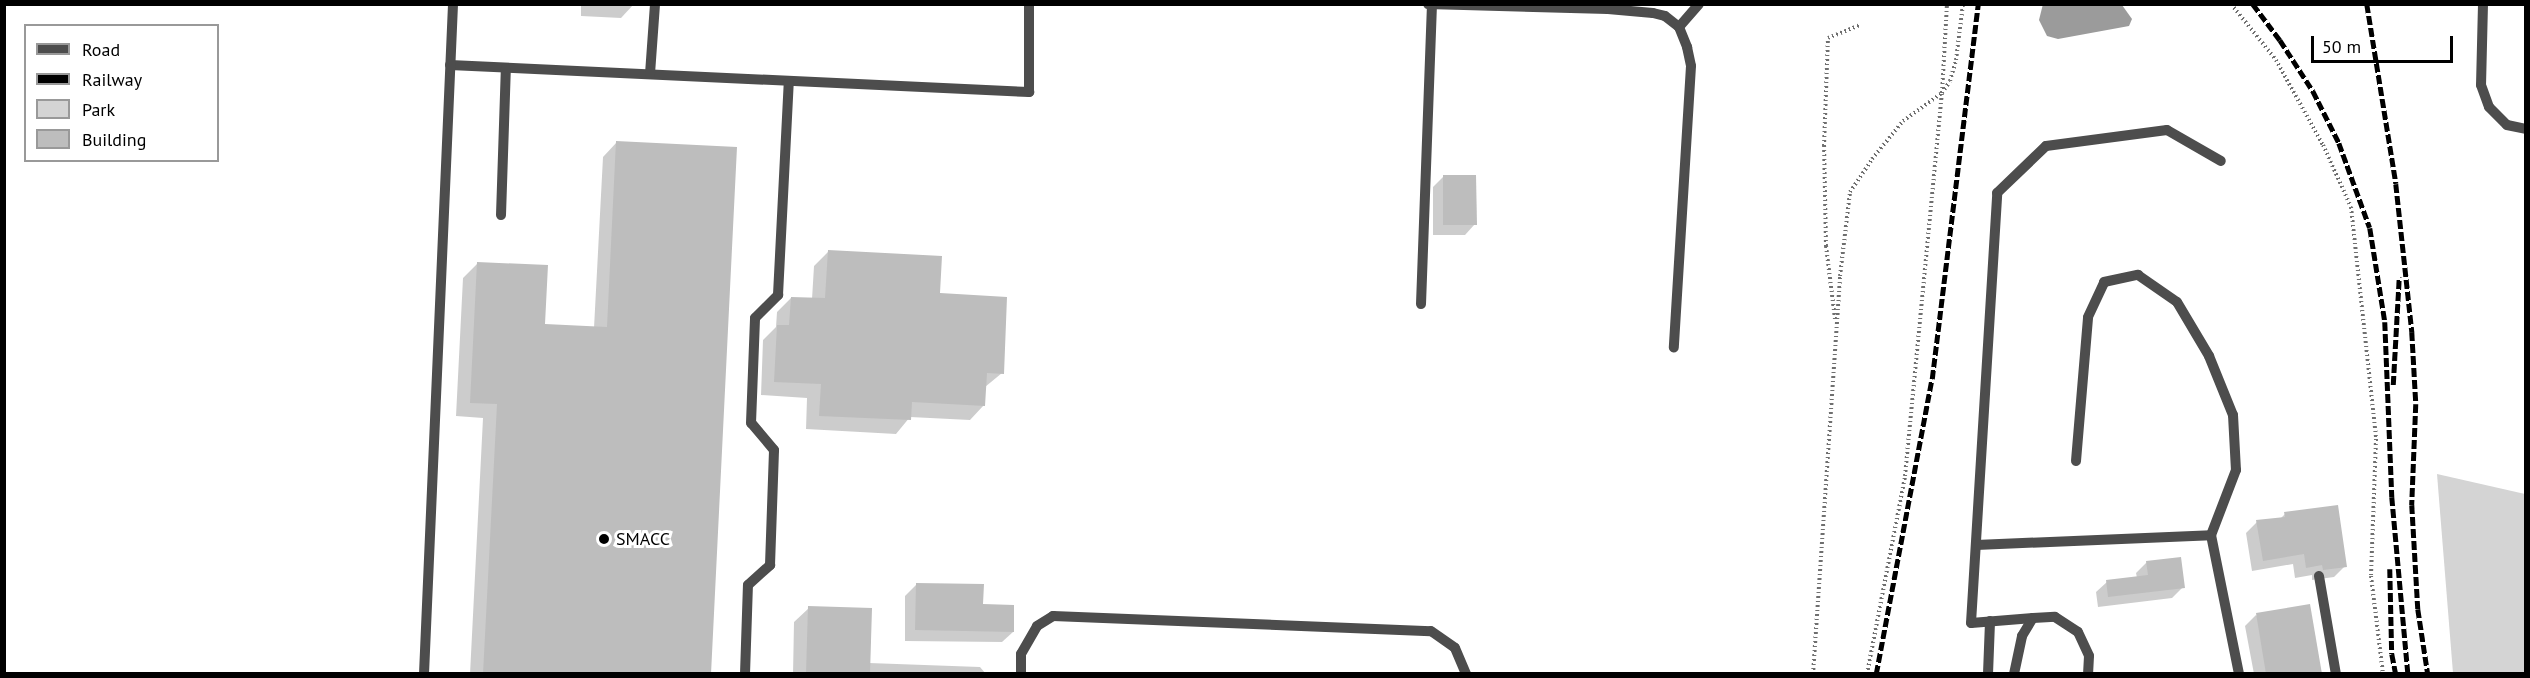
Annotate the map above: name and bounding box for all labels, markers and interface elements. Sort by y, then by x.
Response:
legend [24,24,219,162]
scale bar [2314,24,2456,62]
text: 50 m [2322,35,2361,58]
text: Road [82,38,120,61]
text: Railway [82,68,142,91]
text: Park [82,98,115,121]
text: Building [82,128,146,151]
place label: SMACC [616,528,670,550]
marker: SMACC [597,532,611,546]

